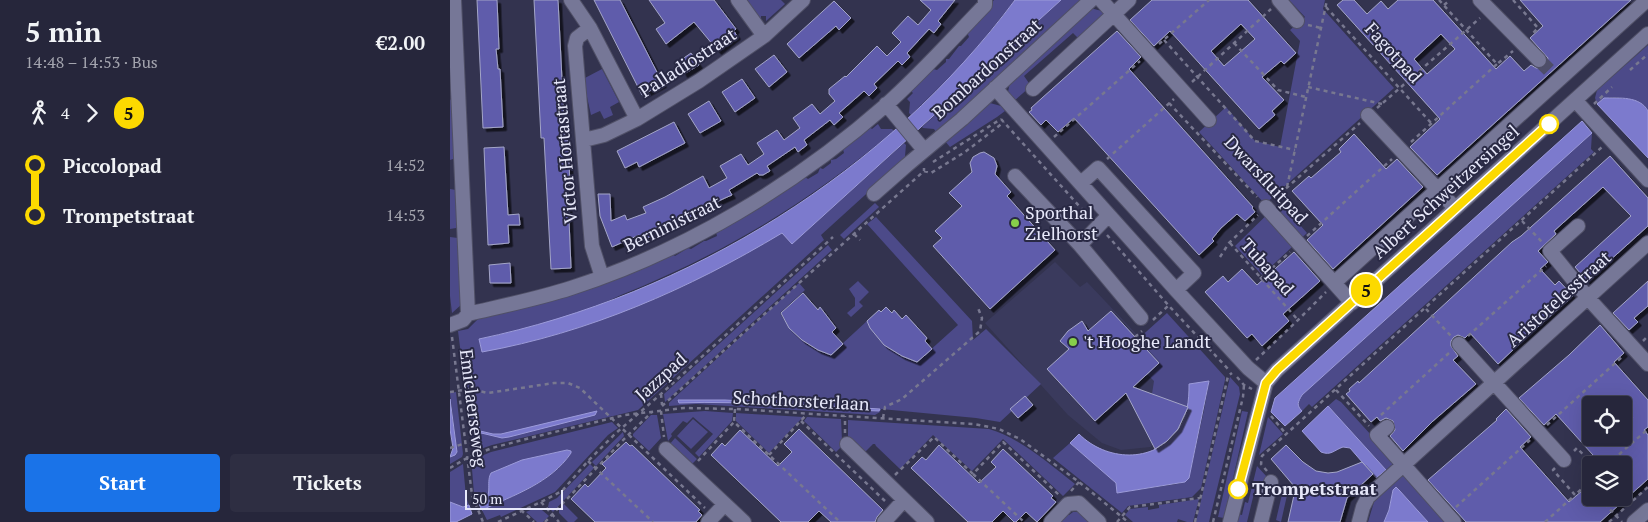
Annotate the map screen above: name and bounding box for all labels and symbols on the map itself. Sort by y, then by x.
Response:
street label: Bombardonstraat [927,13,1046,124]
street label: Fagotpad [1360,17,1427,88]
street label: Palladiostraat [634,22,741,103]
street label: Victor Hortastraat [546,77,582,225]
unlabelled marker [1539,114,1559,134]
street label: Albert Schweitzersingel [1367,119,1524,264]
street label: Dwarsfluitpad [1220,130,1314,229]
street label: Berninistraat [619,189,725,257]
place label: Sporthal Zielhorst [1025,200,1098,245]
marker: Sporthal Zielhorst [1009,217,1021,229]
street label: Tubapad [1236,233,1300,300]
street label: Aristotelesstraat [1501,245,1616,352]
line badge: 5 [1350,274,1382,306]
place label: 't Hooghe Landt [1083,329,1211,353]
marker: 't Hooghe Landt [1067,336,1079,348]
street label: Jazzpad [629,347,691,406]
street label: Emiclaerseweg [455,348,493,469]
street label: Schothorsterlaan [732,384,870,416]
place label: Trompetstraat [1252,476,1377,500]
marker: Trompetstraat [1228,479,1248,499]
scale bar [465,487,562,510]

